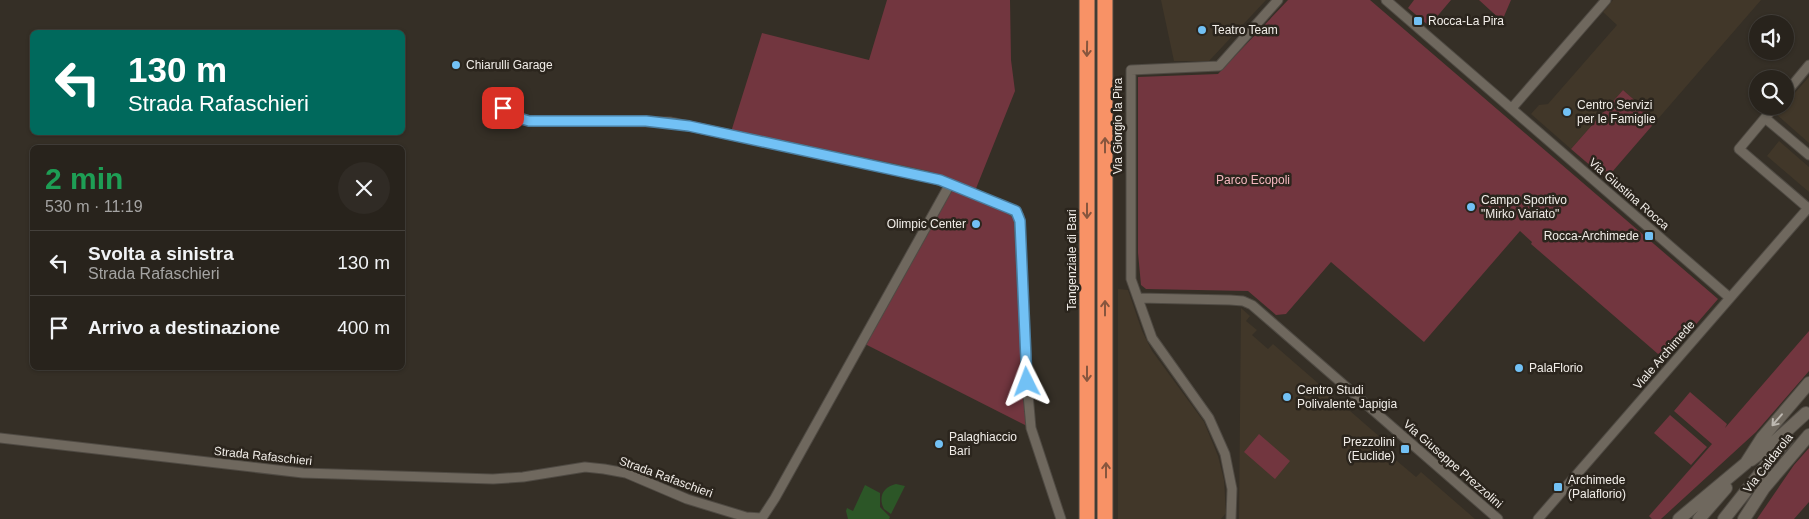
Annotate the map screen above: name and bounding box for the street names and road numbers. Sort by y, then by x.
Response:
street label: Via Giorgio la Pira [1111,77,1125,174]
street label: Via Giustina Rocca [1586,155,1672,233]
street label: Tangenziale di Bari [1065,209,1079,311]
street label: Viale Archimede [1630,318,1698,392]
street label: Via Giuseppe Prezzolini [1400,417,1506,511]
street label: Via Caldarola [1740,430,1796,496]
street label: Strada Rafaschieri [213,444,313,468]
street label: Strada Rafaschieri [617,454,715,500]

